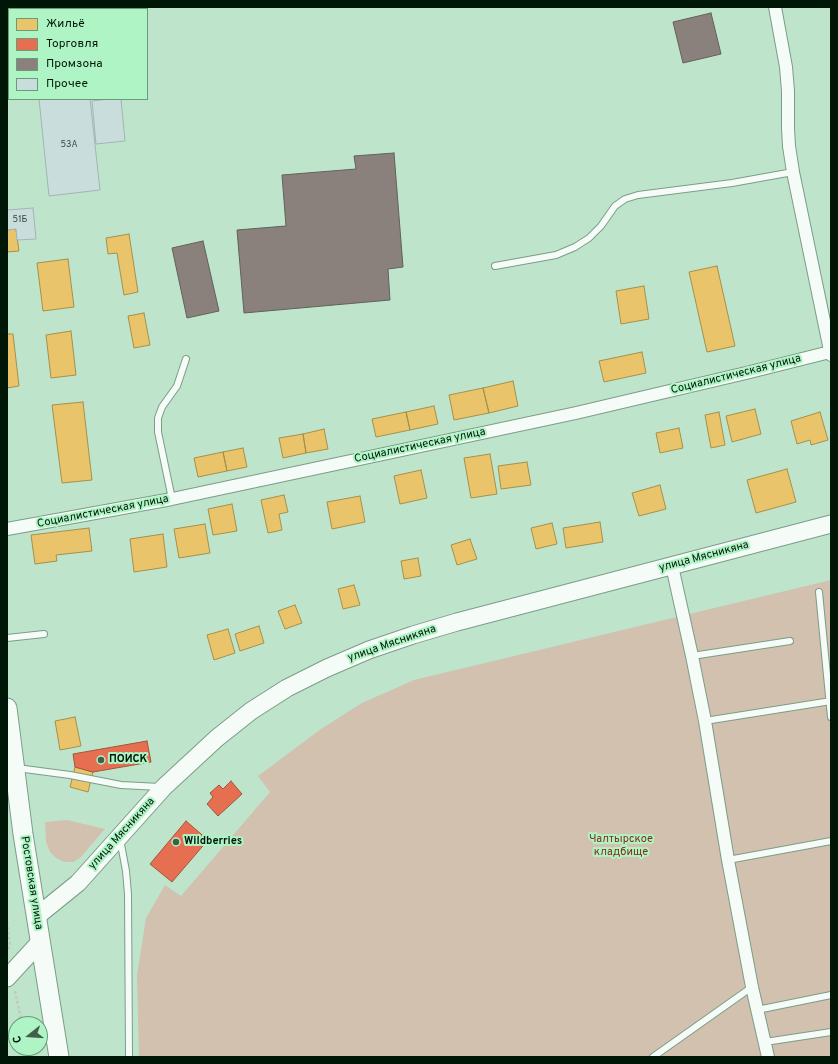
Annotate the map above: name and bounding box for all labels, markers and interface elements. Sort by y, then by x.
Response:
legend [8,8,148,100]
text: Жильё [46,16,85,32]
text: Торговля [46,36,98,52]
text: Промзона [46,56,103,72]
text: Прочее [46,76,88,92]
house number: 53А [60,140,78,150]
house number: 51Б [13,215,27,225]
street label: Социалистическая улица [670,352,802,398]
street label: Социалистическая улица [353,426,487,466]
street label: Социалистическая улица [36,493,170,531]
street label: улица Мясникяна [658,539,750,575]
street label: улица Мясникяна [346,623,438,665]
place label: ПОИСК [109,753,147,767]
marker: ПОИСК [96,755,106,765]
street label: улица Мясникяна [86,795,158,873]
park label: Чалтырское кладбище [589,833,653,859]
street label: Ростовская улица [17,835,45,931]
place label: Wildberries [184,835,242,849]
marker: Wildberries [171,837,181,847]
north arrow [8,1016,48,1056]
text: С [10,1034,25,1045]

